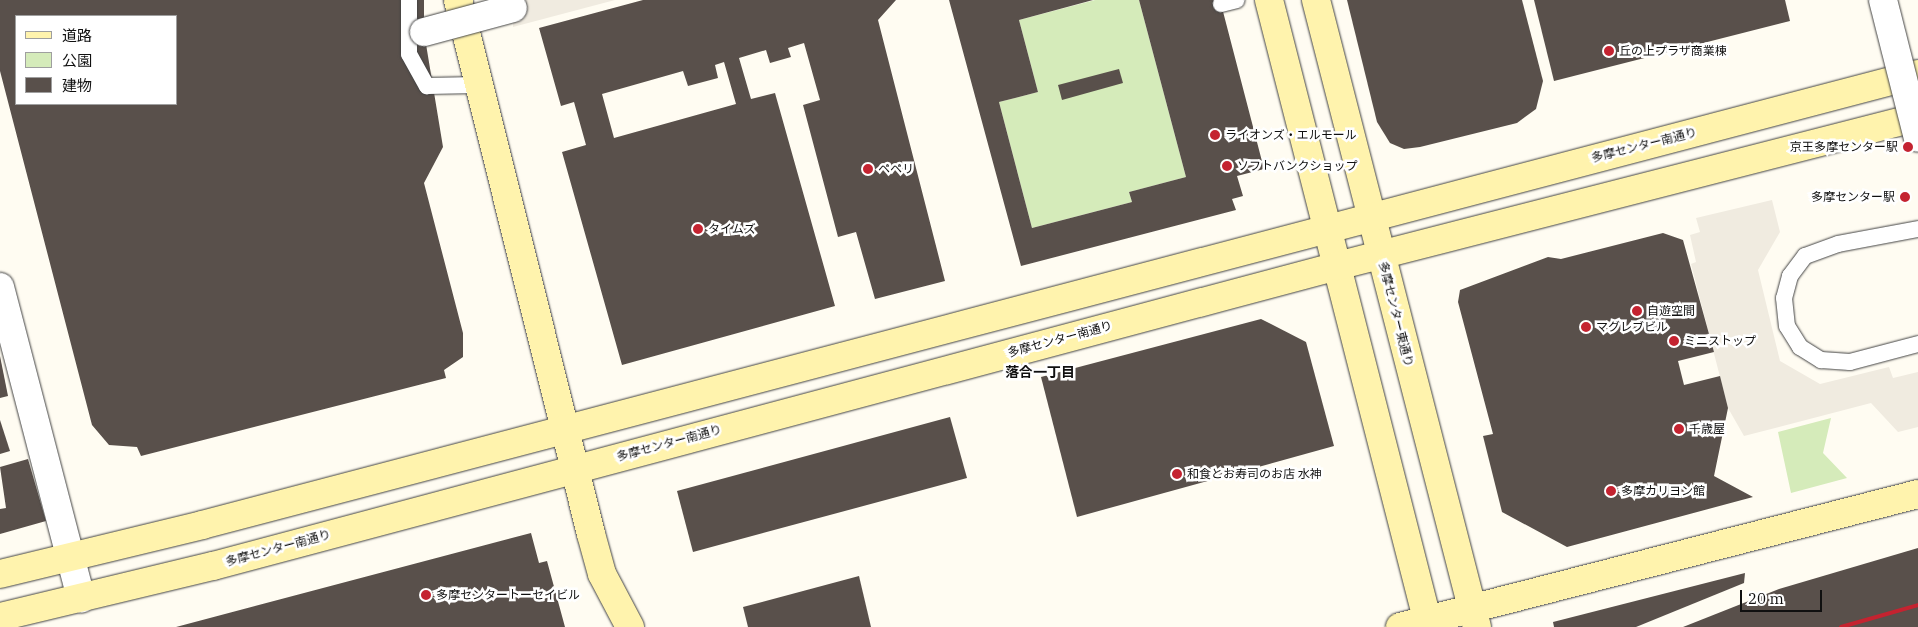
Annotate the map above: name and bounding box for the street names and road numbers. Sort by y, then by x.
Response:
street label: 多摩センター南通り [1590,125,1698,165]
street label: 多摩センター東通り [1376,260,1416,368]
street label: 多摩センター南通り [1006,318,1114,360]
street label: 多摩センター南通り [615,422,723,464]
street label: 多摩センター南通り [224,527,332,569]

